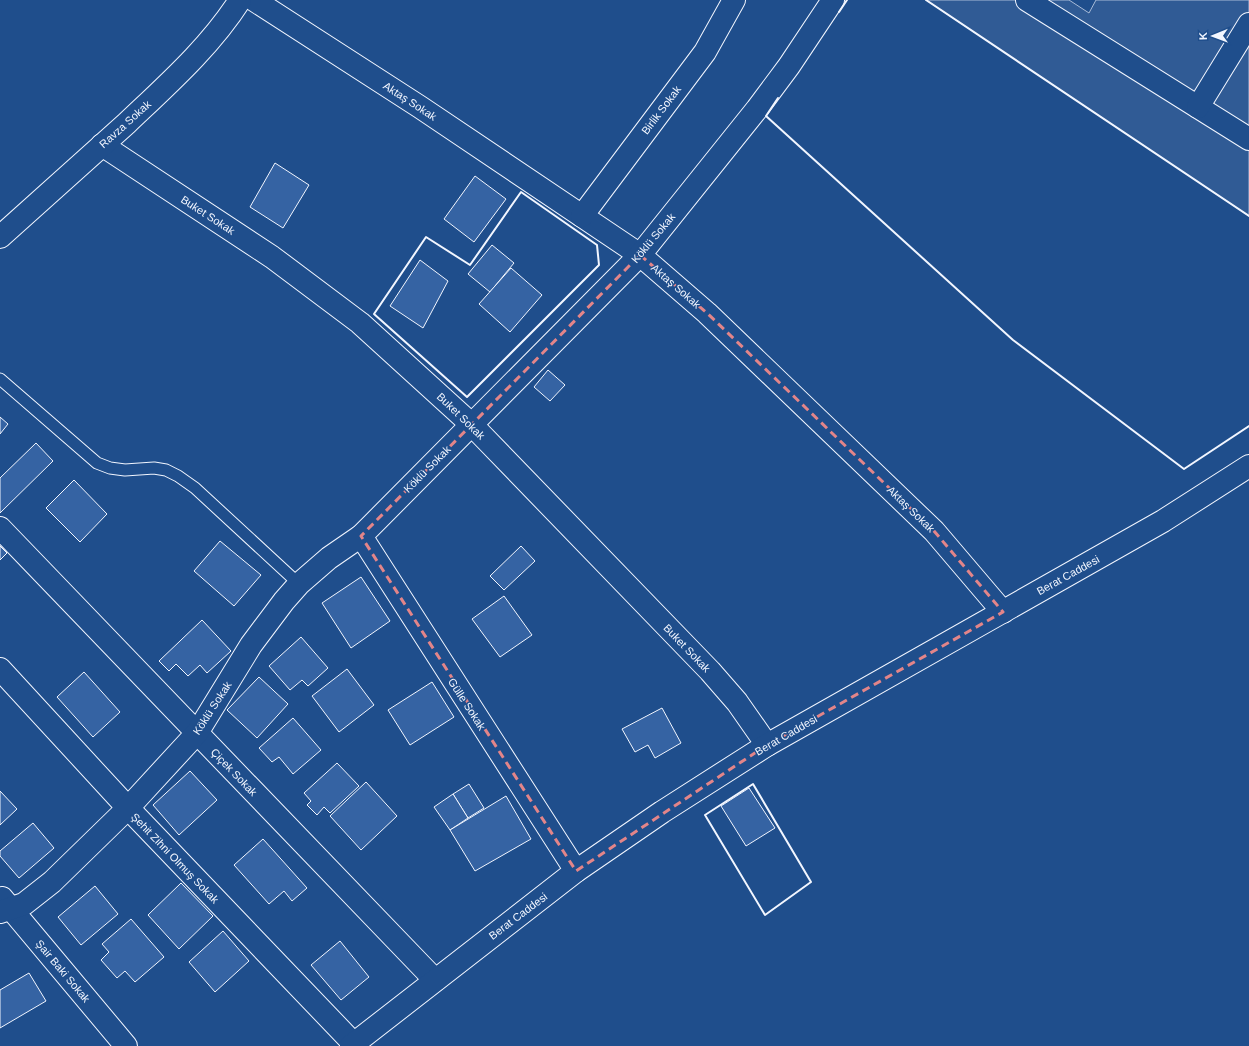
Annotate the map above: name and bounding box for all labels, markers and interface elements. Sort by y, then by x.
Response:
north arrow [1193,16,1233,56]
text: K [1197,32,1209,40]
street label: Aktaş Sokak [381,79,439,123]
street label: Birlik Sokak [639,83,683,137]
street label: Ravza Sokak [97,98,153,150]
street label: Buket Sokak [179,193,238,237]
street label: Köklü Sokak [629,210,678,265]
street label: Aktaş Sokak [649,261,703,311]
street label: Buket Sokak [435,390,488,442]
street label: Köklü Sokak [401,443,453,495]
street label: Aktaş Sokak [885,483,938,535]
street label: Berat Caddesi [1035,553,1101,597]
street label: Buket Sokak [661,622,713,675]
street label: Gülle Sokak [446,676,488,733]
street label: Köklü Sokak [190,679,234,737]
street label: Berat Caddesi [753,712,819,758]
street label: Çiçek Sokak [208,746,260,799]
street label: Şehit Zihni Olmuş Sokak [129,811,221,906]
street label: Berat Caddesi [487,890,549,942]
street label: Şair Baki Sokak [33,937,93,1005]

